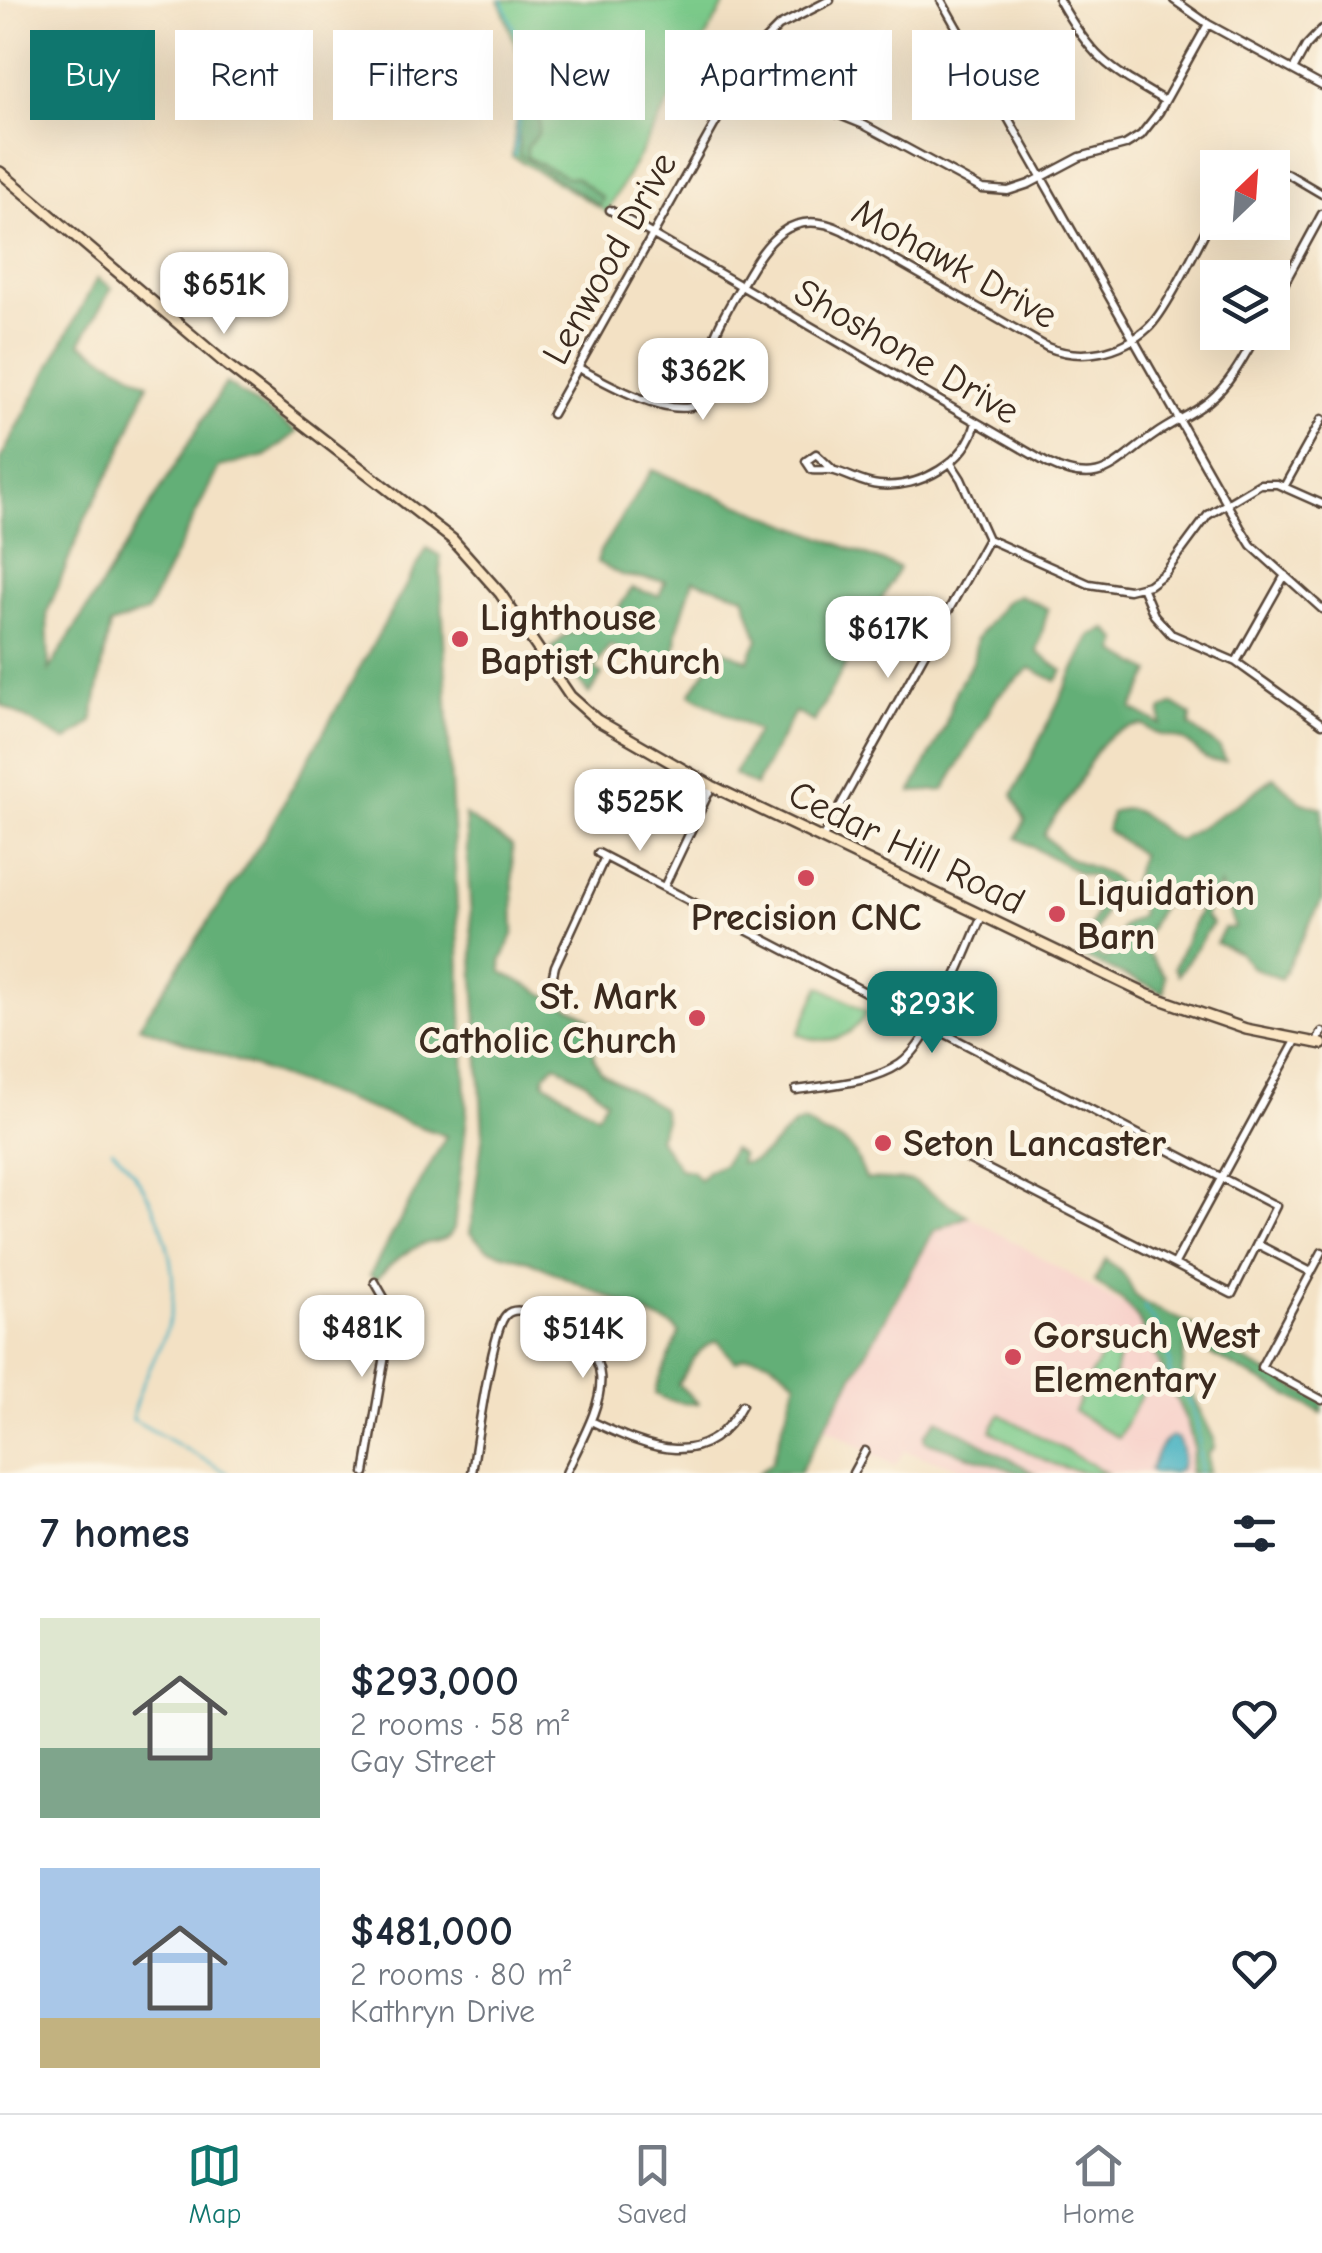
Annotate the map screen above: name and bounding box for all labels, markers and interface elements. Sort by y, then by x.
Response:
chip: Buy [30,30,155,120]
chip: Rent [175,30,313,120]
chip: Filters [333,30,493,120]
chip: New [513,30,645,120]
chip: Apartment [665,30,892,120]
chip: House [912,30,1075,120]
street label: Lenwood Drive [534,145,686,372]
north arrow [1200,150,1290,240]
map controls [1200,150,1290,350]
street label: Mohawk Drive [844,189,1065,338]
pin: $651K [154,252,294,337]
button: layers [1200,260,1290,350]
text: $651K [182,266,266,303]
street label: Shoshone Drive [786,270,1027,434]
pin: $362K [633,338,773,423]
text: $362K [660,352,746,389]
place label: Lighthouse Baptist Church [480,596,721,684]
pin: $617K [818,596,958,681]
text: $617K [848,610,929,647]
marker: Lighthouse Baptist Church [449,628,471,650]
pin: $525K [570,769,710,854]
street label: Cedar Hill Road [781,772,1032,924]
text: $525K [596,783,684,820]
marker: Precision CNC [795,867,817,889]
place label: Liquidation Barn [1077,871,1255,959]
place label: Precision CNC [691,896,921,940]
marker: Liquidation Barn [1046,903,1068,925]
pin: $293K [862,971,1002,1056]
place label: St. Mark Catholic Church [418,975,677,1063]
text: $293K [889,985,975,1022]
marker: St. Mark Catholic Church [686,1007,708,1029]
place label: Seton Lancaster [903,1122,1167,1166]
marker: Seton Lancaster [872,1132,894,1154]
pin: $481K [292,1295,432,1380]
pin: $514K [513,1296,653,1381]
text: $481K [321,1309,403,1346]
text: $514K [542,1310,624,1347]
place label: Gorsuch West Elementary [1033,1314,1260,1402]
marker: Gorsuch West Elementary [1002,1346,1024,1368]
icon: filters [1227,1506,1282,1561]
text: 7 homes [40,1509,190,1558]
text: $293,000 [350,1657,519,1706]
icon: home [120,1658,240,1778]
icon: heart [1227,1691,1282,1746]
text: 2 rooms · 58 m² [350,1706,569,1743]
text: Gay Street [350,1743,495,1780]
text: $481,000 [350,1907,513,1956]
icon: home [120,1908,240,2028]
icon: heart [1227,1941,1282,1996]
text: 2 rooms · 80 m² [350,1956,571,1993]
text: Kathryn Drive [350,1993,535,2030]
tab: Map [187,2138,242,2230]
tab: Saved [617,2138,687,2230]
tab: Home [1062,2138,1135,2230]

